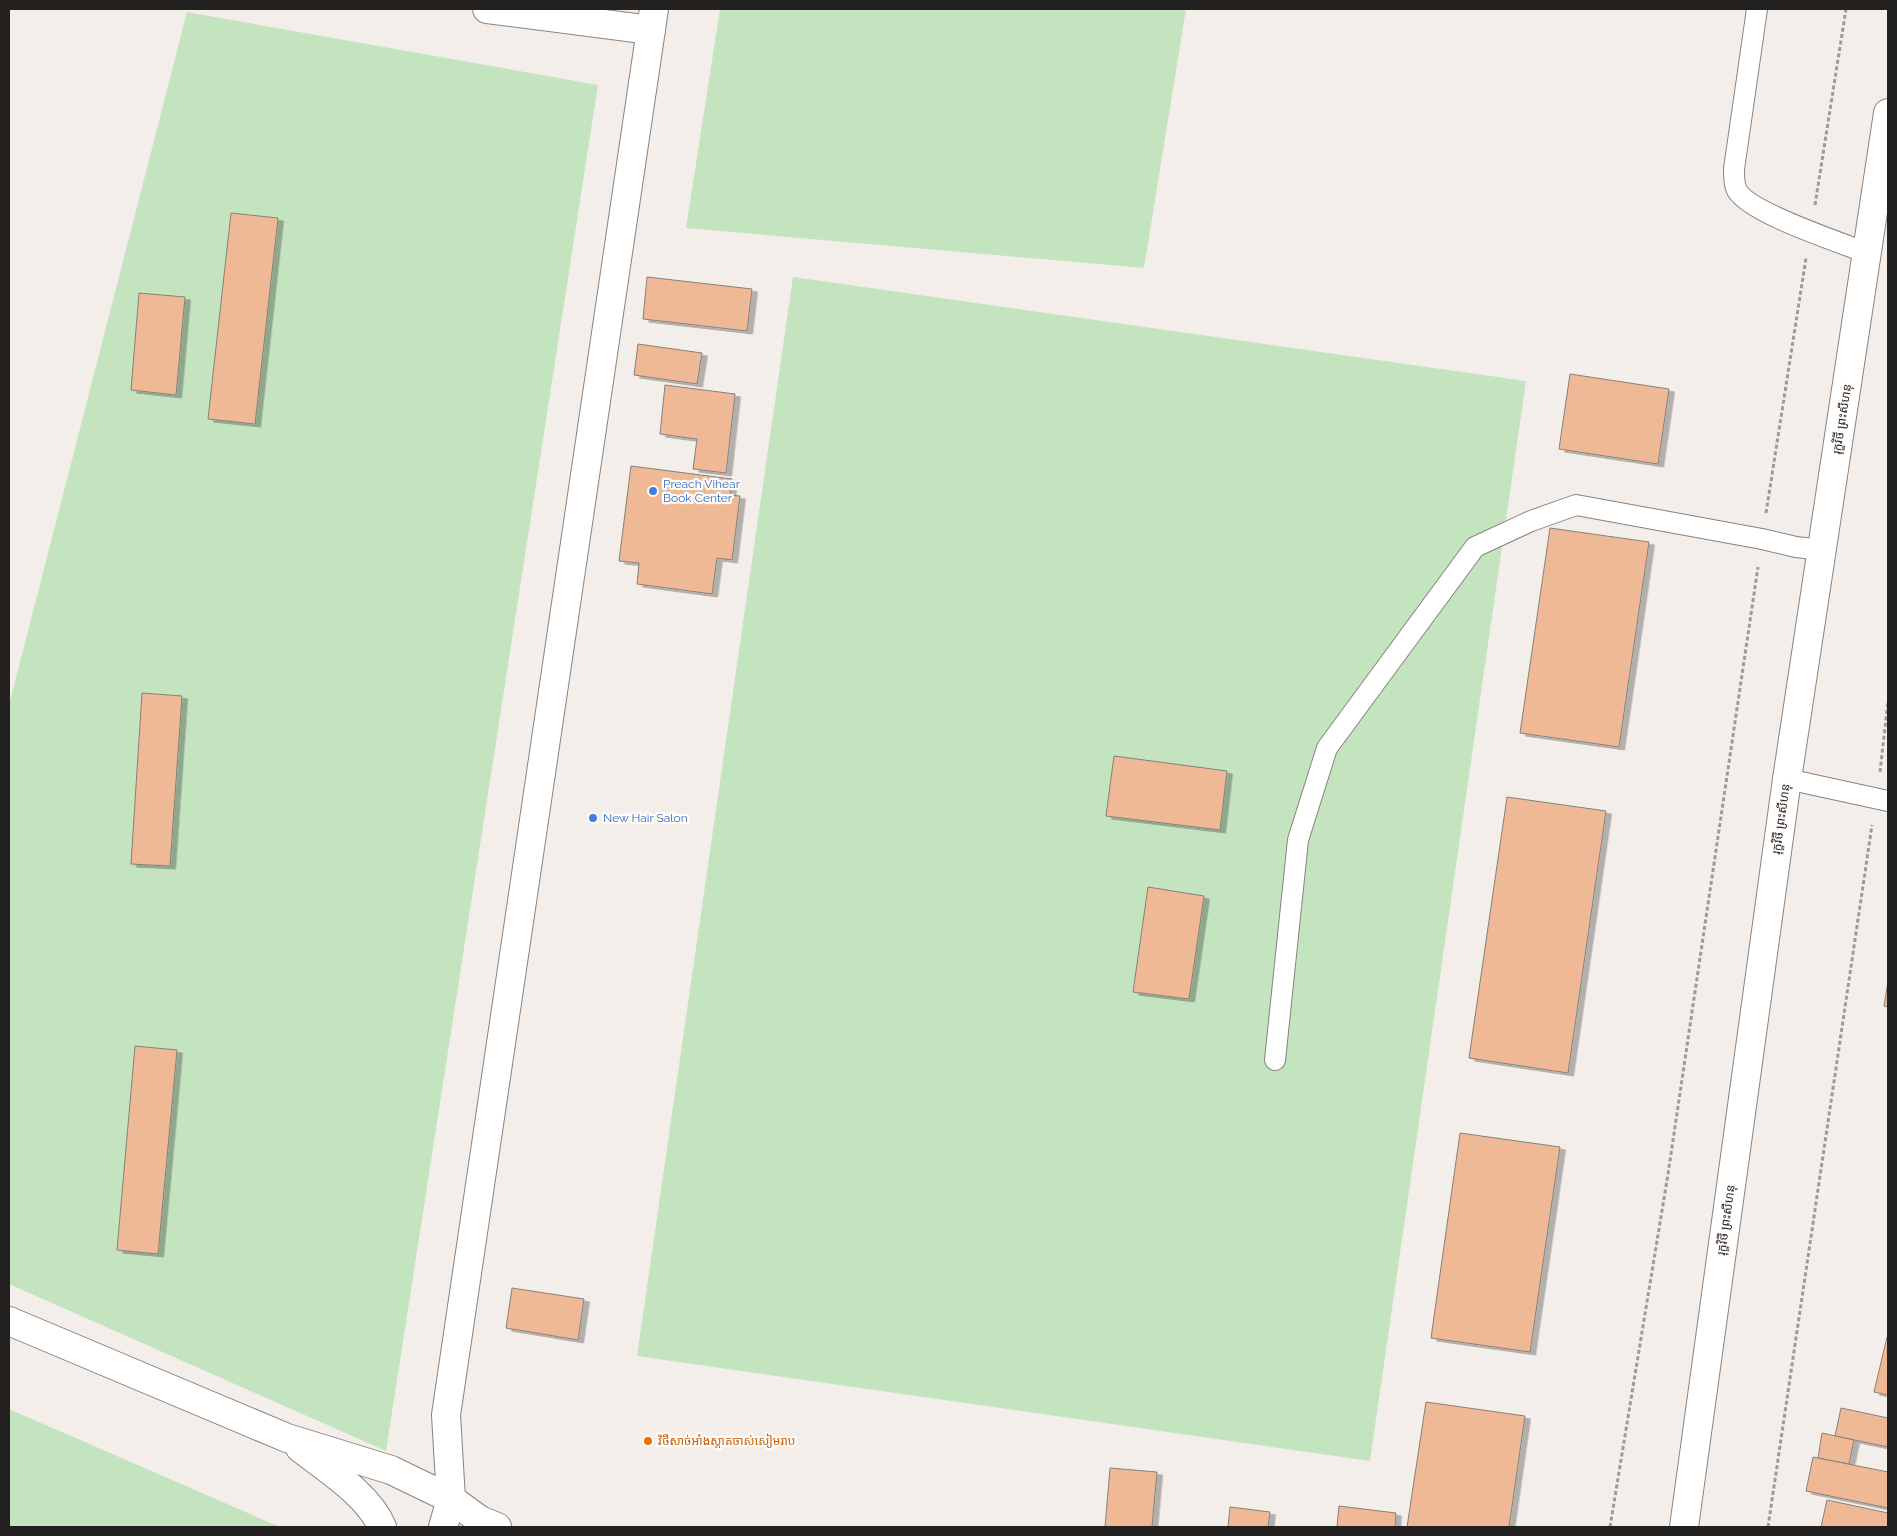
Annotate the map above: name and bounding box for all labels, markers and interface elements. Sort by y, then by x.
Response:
street label: រុក្ខវិថី ព្រះសីហនុ [1829,383,1855,455]
place label: Preach Vihear Book Center [663,477,741,505]
marker: Preach Vihear Book Center [647,485,659,497]
street label: រុក្ខវិថី ព្រះសីហនុ [1769,783,1793,855]
place label: New Hair Salon [603,811,688,825]
marker: New Hair Salon [587,812,599,824]
street label: រុក្ខវិថី ព្រះសីហនុ [1714,1184,1738,1256]
place label: វិថីសាច់អាំងស្តាតចាស់សៀមរាប [658,1433,795,1448]
marker: វិថីសាច់អាំងស្តាតចាស់សៀមរាប [642,1435,654,1447]

